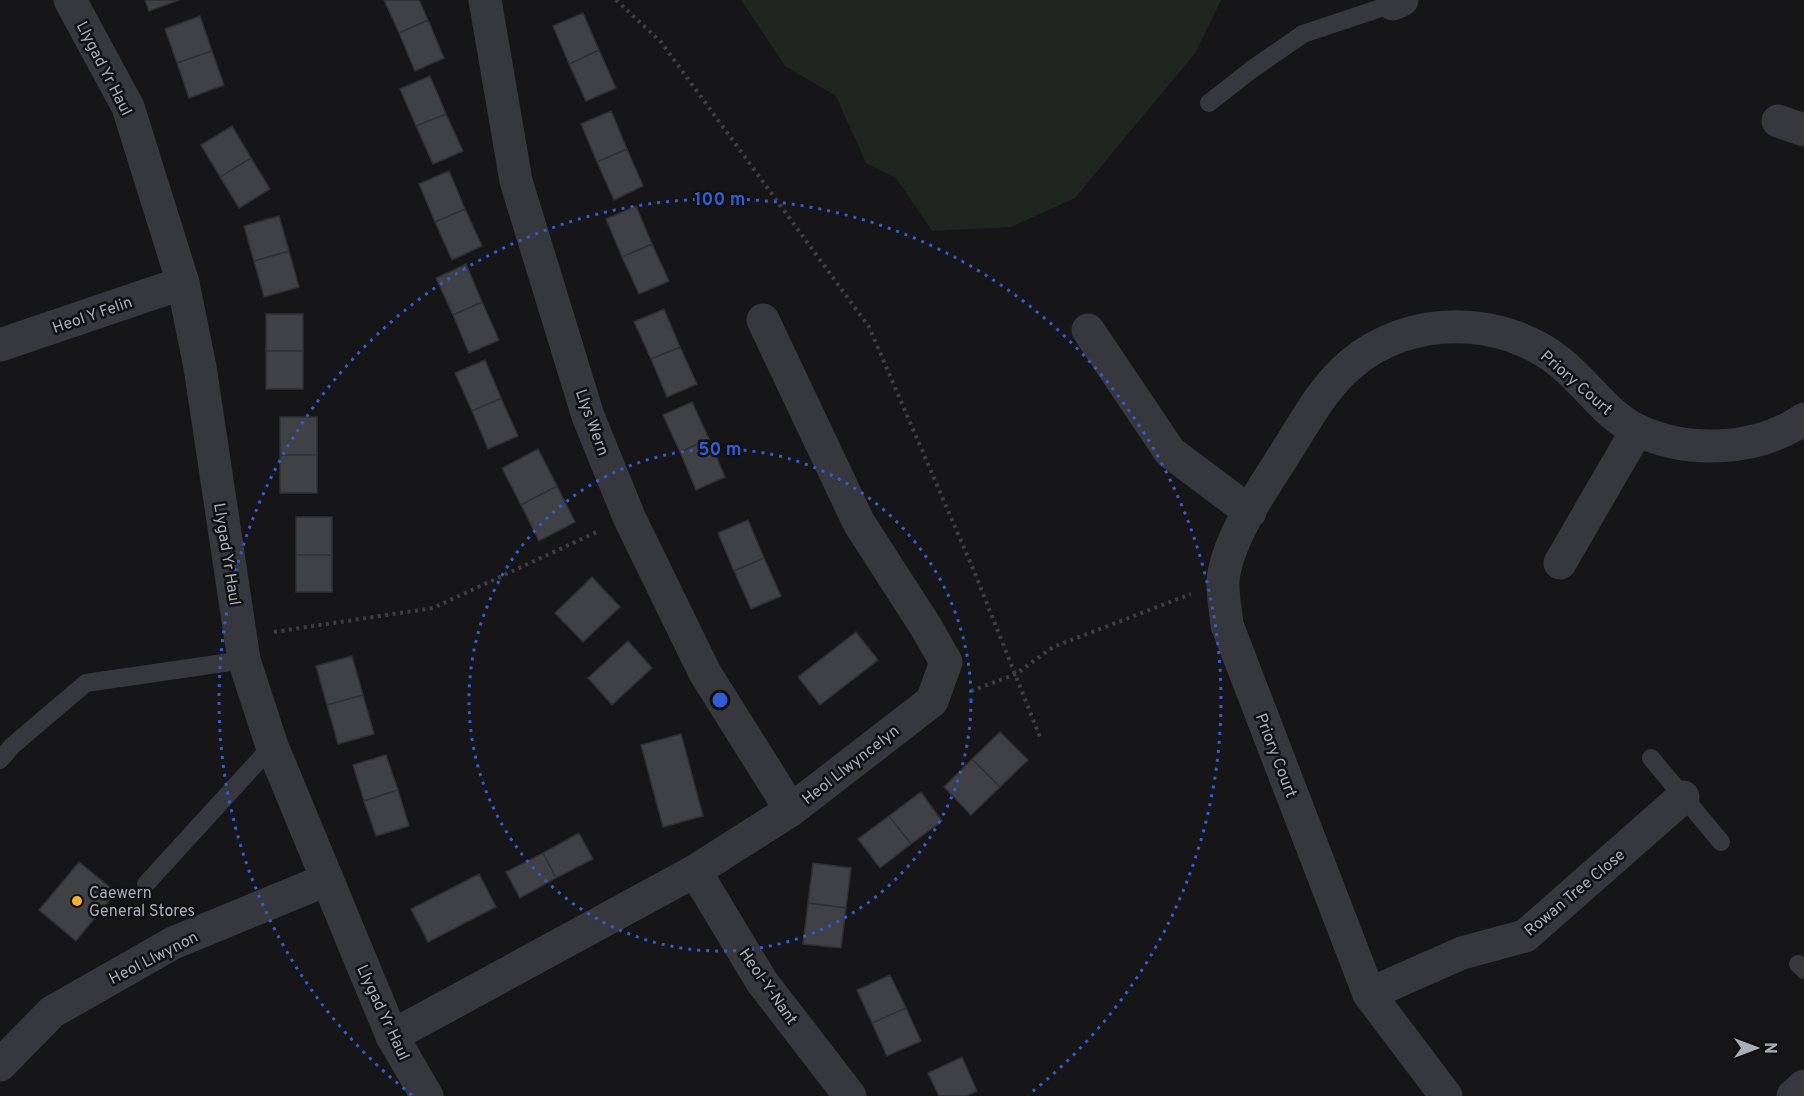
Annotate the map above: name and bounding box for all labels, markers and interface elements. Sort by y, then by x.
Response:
street label: Llygad Yr Haul [71,18,136,120]
text: 100 m [694,189,746,212]
street label: Heol Y Felin [50,293,135,339]
street label: Priory Court [1536,347,1616,420]
street label: Llys Wern [570,387,612,459]
text: 50 m [698,439,742,462]
street label: Llygad Yr Haul [208,502,244,607]
centre of rings [710,690,730,710]
street label: Priory Court [1250,711,1300,801]
street label: Heol Llwyncelyn [799,721,904,810]
street label: Rowan Tree Close [1521,846,1630,941]
place label: Caewern General Stores [89,884,195,922]
marker: Caewern General Stores [70,894,84,908]
street label: Heol Llwynon [106,928,202,990]
street label: Heol-Y-Nant [734,945,801,1029]
street label: Llygad Yr Haul [351,962,413,1064]
north arrow [1726,1018,1786,1078]
text: N [1759,1042,1779,1054]

